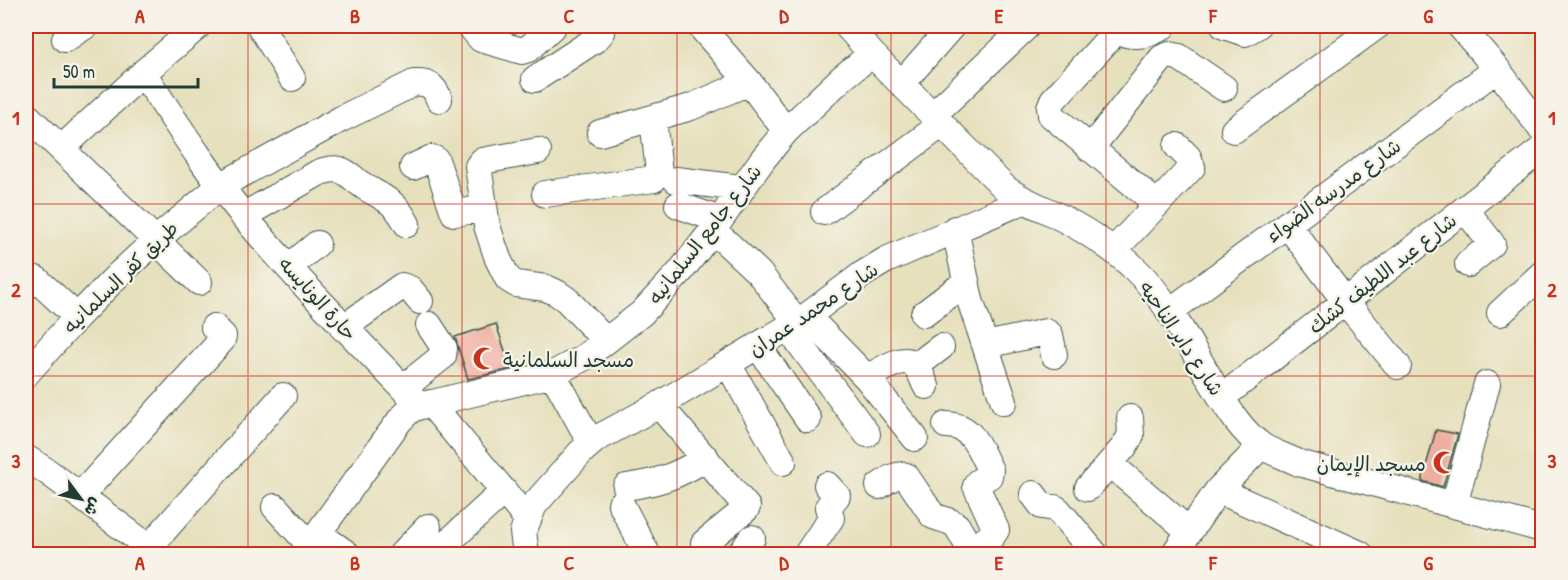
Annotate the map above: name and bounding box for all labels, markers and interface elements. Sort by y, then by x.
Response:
text: A [135,2,145,29]
text: B [350,2,360,29]
text: C [564,2,575,29]
text: D [779,2,789,29]
text: E [995,2,1004,29]
text: F [1208,2,1218,29]
text: G [1423,2,1433,29]
scale bar [54,51,198,89]
text: 50 m [63,59,95,84]
text: 1 [12,104,20,131]
text: 1 [1548,104,1556,131]
street label: شارع مدرسه الضواء [1260,132,1407,249]
street label: شارع جامع السلمانيه [641,158,769,311]
street label: شارع عبد اللطيف كشك [1302,206,1463,340]
street label: طريق كفر السلمانيه [56,215,184,339]
street label: حارة الونايسه [273,250,363,346]
street label: شارع محمد عمران [743,256,884,363]
street label: شارع داير الناحيه [1133,275,1230,401]
text: 2 [11,276,21,303]
text: 2 [1547,276,1557,303]
mosque icon: مسجد السلمانية [472,346,498,372]
place label: مسجد السلمانية [503,346,634,373]
text: 3 [12,447,21,474]
text: 3 [1548,447,1557,474]
place label: مسجد الإيمان [1317,450,1426,477]
mosque icon: مسجد الإيمان [1431,450,1457,476]
north arrow [51,469,111,529]
text: ش [80,494,108,521]
text: A [135,549,145,576]
text: B [350,549,360,576]
text: C [564,549,575,576]
text: D [779,549,789,576]
text: E [995,549,1004,576]
text: F [1208,549,1218,576]
text: G [1423,549,1433,576]

